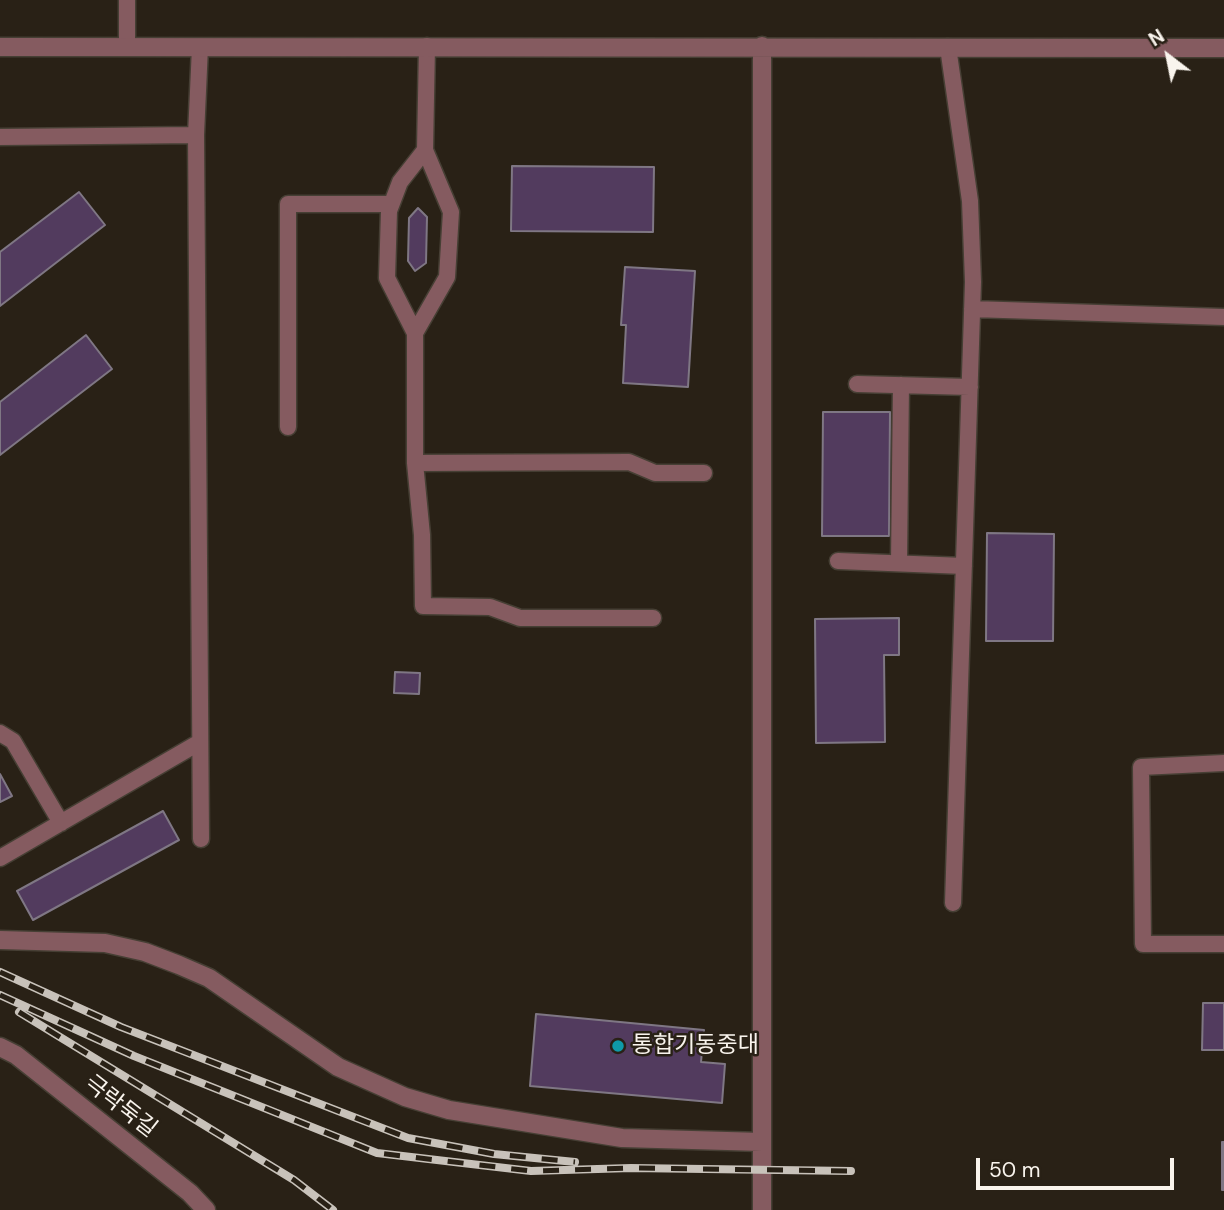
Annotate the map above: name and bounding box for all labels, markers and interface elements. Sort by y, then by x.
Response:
north arrow [1133,21,1203,91]
text: N [1144,23,1169,52]
place label: 통합기동중대 [632,1032,759,1060]
marker: 통합기동중대 [610,1038,626,1054]
street label: 극락둑길 [78,1070,162,1144]
scale bar [979,1144,1177,1188]
text: 50 m [989,1156,1040,1184]

